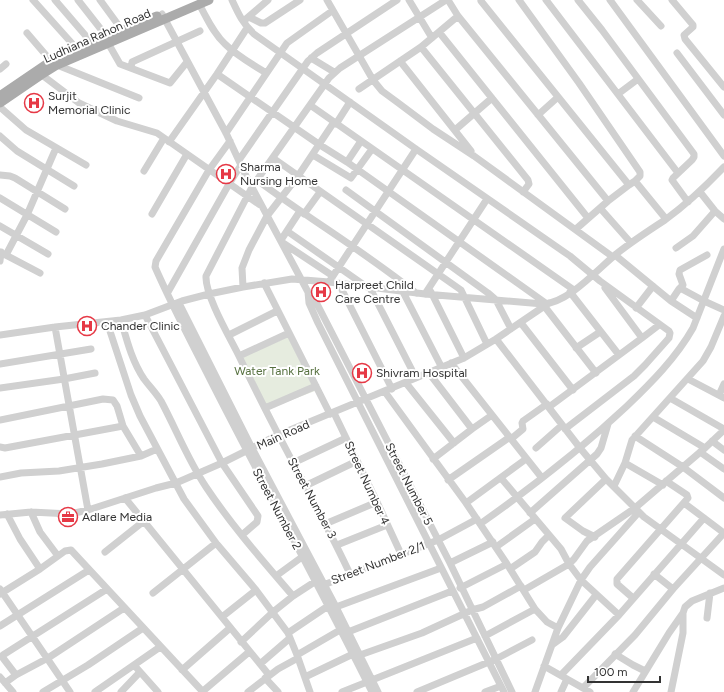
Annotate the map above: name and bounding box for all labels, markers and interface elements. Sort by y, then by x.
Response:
street label: Ludhiana Rahon Road [41,6,153,66]
place label: Surjit Memorial Clinic [48,89,131,117]
hospital icon: Surjit Memorial Clinic [23,92,45,114]
place label: Sharma Nursing Home [240,160,318,188]
hospital icon: Sharma Nursing Home [215,163,237,185]
place label: Harpreet Child Care Centre [335,278,414,306]
hospital icon: Harpreet Child Care Centre [310,281,332,303]
hospital icon: Chander Clinic [76,315,98,337]
place label: Chander Clinic [101,319,180,333]
hospital icon: Shivram Hospital [351,362,373,384]
park label: Water Tank Park [234,364,320,378]
place label: Shivram Hospital [376,366,467,380]
street label: Main Road [254,417,312,453]
street label: Street Number 4 [341,439,393,528]
street label: Street Number 5 [382,441,436,527]
street label: Street Number 3 [285,455,339,541]
street label: Street Number 2 [250,466,304,552]
office icon: Adlare Media [57,506,79,528]
place label: Adlare Media [82,510,152,524]
street label: Street Number 2/1 [329,539,427,587]
scale bar [588,658,660,684]
text: 100 m [594,665,628,679]

